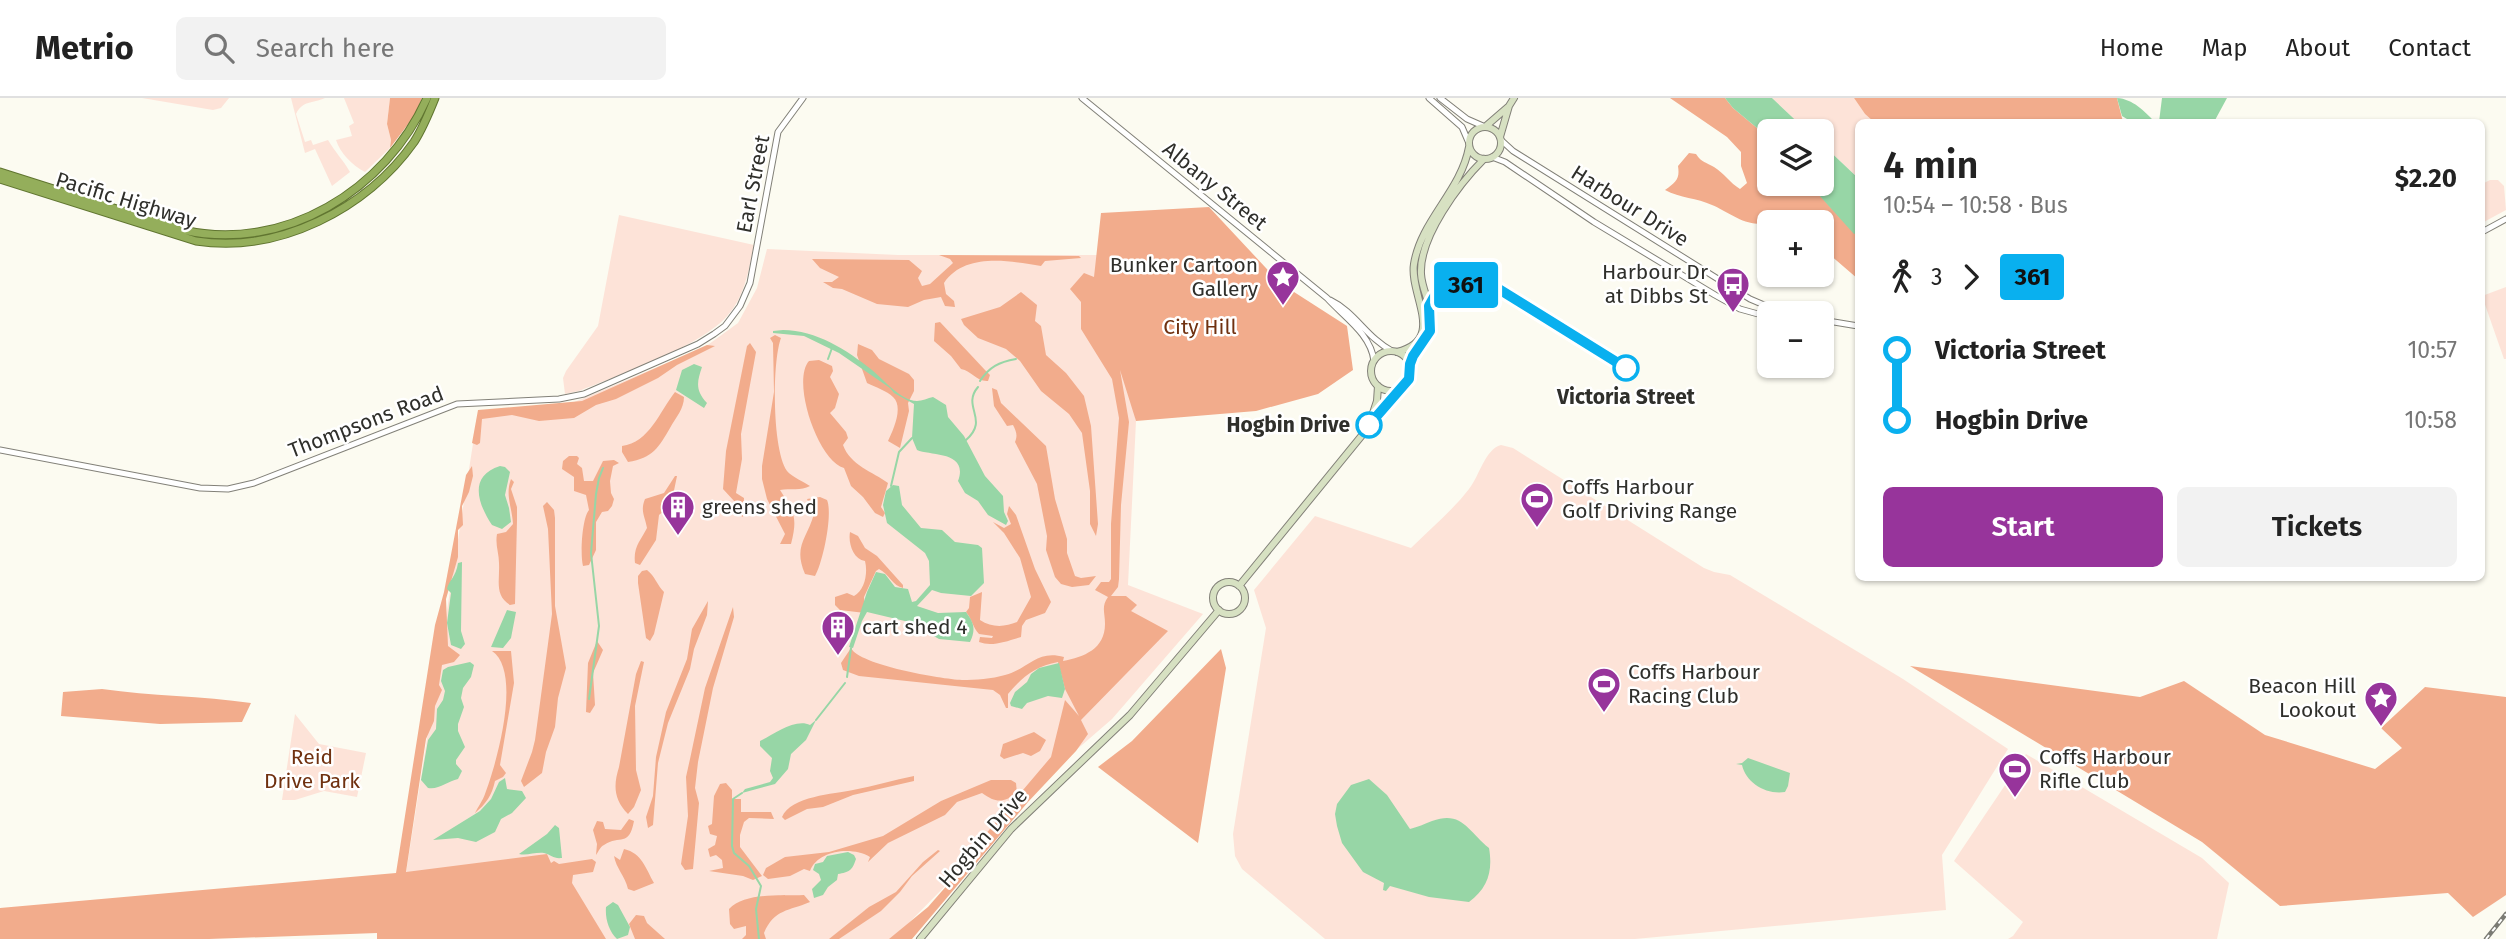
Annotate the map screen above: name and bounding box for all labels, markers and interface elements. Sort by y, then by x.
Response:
search box [176,17,666,80]
text: Metrio [35,28,134,68]
icon: search [200,29,238,67]
text: Search here [256,33,395,64]
text: Home [2100,34,2164,62]
text: Map [2202,34,2248,62]
text: About [2286,34,2350,62]
text: Contact [2388,34,2471,62]
map controls [1757,119,1834,378]
button: layers [1757,119,1834,196]
street label: Earl Street [731,132,775,235]
street label: Albany Street [1158,136,1273,236]
text: 4 min [1883,142,1978,188]
street label: Harbour Drive [1566,160,1694,252]
text: $2.20 [2395,163,2457,194]
street label: Pacific Highway [52,166,200,234]
text: 10:54 – 10:58 · Bus [1883,191,2068,219]
button: + [1757,210,1834,287]
place label: Bunker Cartoon Gallery [1110,252,1259,302]
place icon: Bunker Cartoon Gallery [1264,258,1302,307]
icon: walk [1883,258,1921,296]
icon: forward [1952,258,1990,296]
place label: Harbour Dr at Dibbs St [1602,259,1708,309]
line badge: 361 [1426,262,1506,308]
text: 3 [1931,263,1942,291]
text: 361 [2014,263,2050,291]
bus stop icon: Harbour Dr at Dibbs St [1714,265,1752,314]
text: 361 [1448,271,1484,299]
button: − [1757,301,1834,378]
park label: City Hill [1163,314,1237,340]
text: Victoria Street [1935,335,2106,366]
text: 10:57 [2407,336,2457,364]
marker: Victoria Street [1613,355,1639,381]
street label: Thompsons Road [285,380,447,464]
place label: Victoria Street [1556,384,1696,410]
text: Hogbin Drive [1935,405,2088,436]
text: 10:58 [2404,406,2457,434]
place label: Hogbin Drive [1226,412,1350,438]
marker: Hogbin Drive [1356,412,1382,438]
place label: Coffs Harbour Golf Driving Range [1562,474,1737,524]
sports icon: Coffs Harbour Golf Driving Range [1518,480,1556,529]
button: Start [1883,487,2163,567]
button: Tickets [2177,487,2457,567]
building icon: greens shed [659,488,697,537]
place label: greens shed [702,494,817,520]
building icon: cart shed 4 [819,608,857,657]
place label: cart shed 4 [862,614,967,640]
place label: Coffs Harbour Racing Club [1628,659,1760,709]
sports icon: Coffs Harbour Racing Club [1585,665,1623,714]
place label: Beacon Hill Lookout [2248,673,2356,723]
place icon: Beacon Hill Lookout [2362,679,2400,728]
park label: Reid Drive Park [264,744,360,794]
place label: Coffs Harbour Rifle Club [2039,744,2171,794]
sports icon: Coffs Harbour Rifle Club [1996,750,2034,799]
street label: Hogbin Drive [933,783,1033,893]

